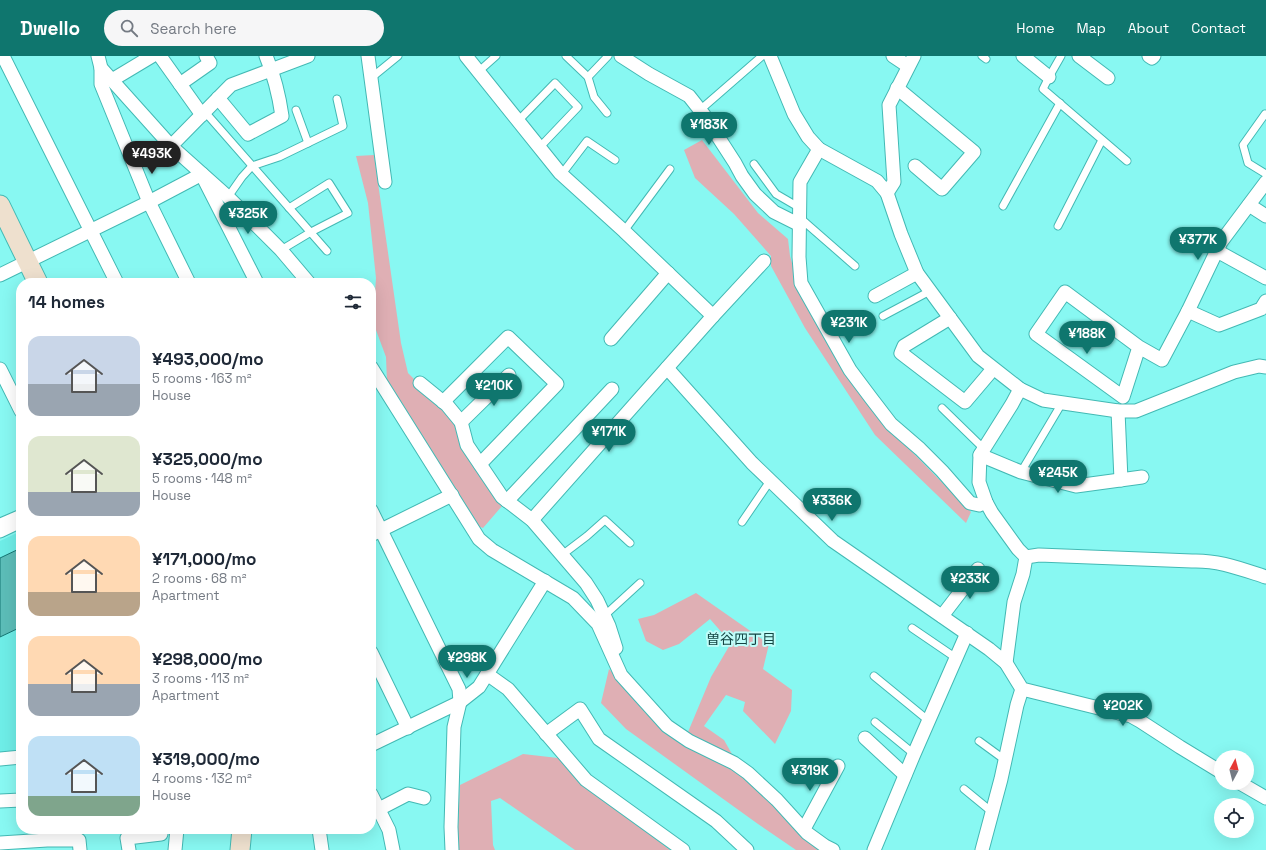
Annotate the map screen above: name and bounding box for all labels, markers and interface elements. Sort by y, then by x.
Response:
search box [104,10,384,46]
text: Dwello [20,16,80,41]
icon: search [118,17,140,39]
text: Search here [150,19,237,38]
text: Home [1016,19,1054,37]
text: Map [1076,19,1106,37]
text: About [1128,19,1169,37]
text: Contact [1191,19,1246,37]
pin: ¥183K [681,112,737,146]
text: ¥183K [690,116,728,133]
pin: ¥493K [124,141,180,175]
text: ¥493K [132,145,172,162]
pin: ¥325K [220,201,276,235]
text: ¥325K [228,205,268,222]
pin: ¥377K [1170,227,1226,261]
text: ¥377K [1179,231,1217,248]
text: 14 homes [28,291,105,313]
icon: filters [342,291,364,313]
pin: ¥231K [821,310,877,344]
text: ¥231K [830,314,868,331]
pin: ¥188K [1059,321,1115,355]
text: ¥188K [1068,325,1106,342]
text: ¥493,000/mo [152,348,264,370]
icon: home [60,352,108,400]
text: 5 rooms · 163 m² [152,370,252,387]
pin: ¥210K [466,373,522,407]
text: ¥210K [475,377,513,394]
text: House [152,387,191,404]
pin: ¥171K [581,419,637,453]
text: ¥171K [591,423,627,440]
text: ¥325,000/mo [152,448,263,470]
icon: home [60,452,108,500]
pin: ¥245K [1030,460,1086,494]
text: ¥245K [1038,464,1078,481]
text: 5 rooms · 148 m² [152,470,252,487]
text: House [152,487,191,504]
pin: ¥336K [804,488,860,522]
text: ¥336K [812,492,852,509]
text: ¥171,000/mo [152,548,257,570]
icon: home [60,552,108,600]
pin: ¥233K [942,566,998,600]
text: 2 rooms · 68 m² [152,570,246,587]
text: ¥233K [950,570,990,587]
text: Apartment [152,587,220,604]
district label: 曽谷四丁目 [706,630,776,648]
pin: ¥298K [439,645,495,679]
text: ¥298,000/mo [152,648,263,670]
text: ¥298K [447,649,487,666]
icon: home [60,652,108,700]
text: 3 rooms · 113 m² [152,670,249,687]
text: Apartment [152,687,220,704]
pin: ¥202K [1095,693,1151,727]
text: ¥202K [1103,697,1143,714]
text: ¥319,000/mo [152,748,260,770]
north arrow [1214,750,1254,790]
map controls [1214,750,1254,838]
icon: home [60,752,108,800]
pin: ¥319K [782,758,838,792]
text: ¥319K [791,762,829,779]
text: 4 rooms · 132 m² [152,770,252,787]
text: House [152,787,191,804]
button: locate [1214,798,1254,838]

